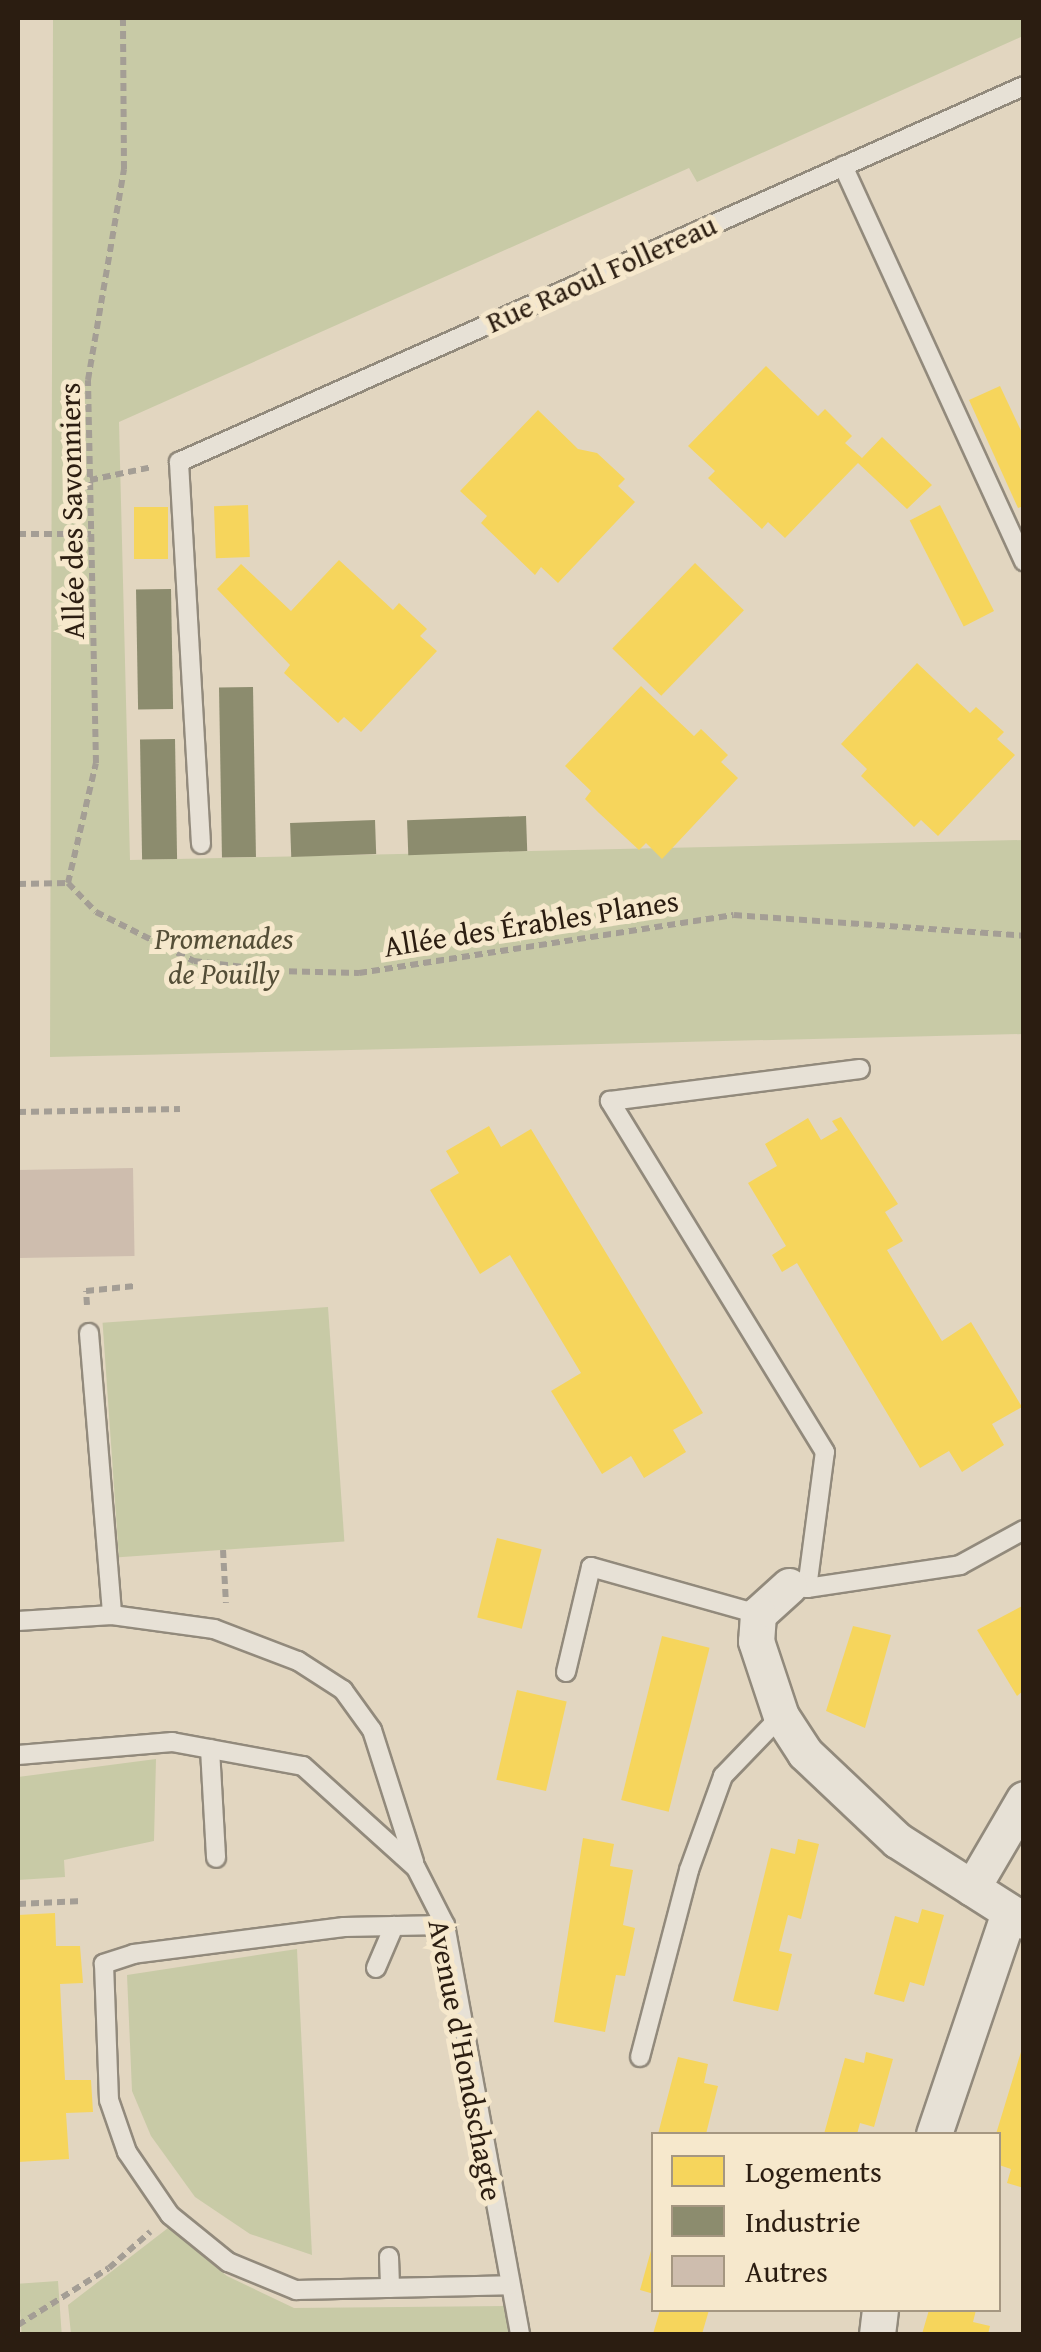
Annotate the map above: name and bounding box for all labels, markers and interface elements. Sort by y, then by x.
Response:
street label: Rue Raoul Follereau [480,206,722,340]
street label: Allée des Savonniers [51,382,91,640]
street label: Allée des Érables Planes [381,882,681,964]
park label: Promenades de Pouilly [155,920,293,990]
street label: Avenue d'Hondschagte [421,1916,511,2204]
legend [651,2132,1001,2312]
text: Logements [745,2149,882,2193]
text: Industrie [745,2199,861,2243]
text: Autres [745,2249,828,2293]

